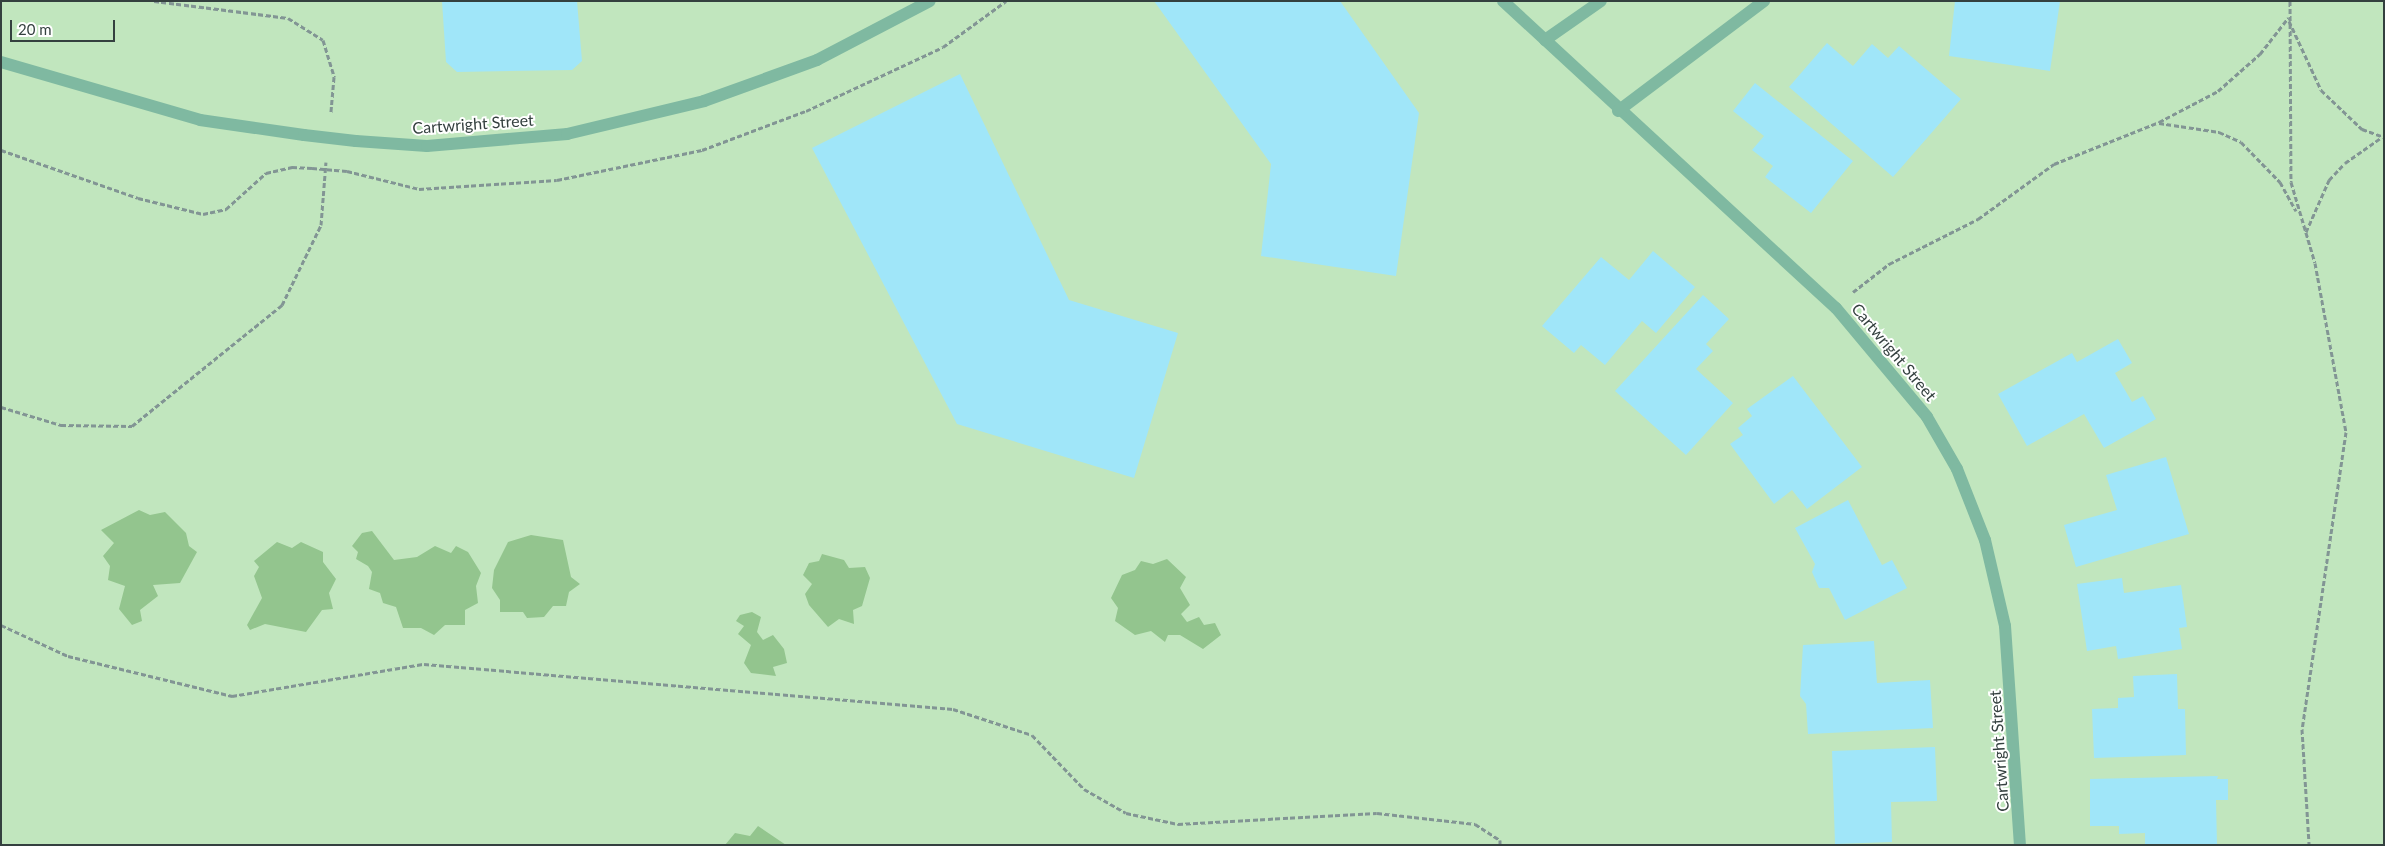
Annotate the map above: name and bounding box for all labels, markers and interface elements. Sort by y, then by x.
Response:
scale bar [12,10,118,42]
text: 20 m [18,20,52,38]
street label: Cartwright Street [412,110,534,138]
street label: Cartwright Street [1848,299,1940,405]
street label: Cartwright Street [1985,690,2013,812]

